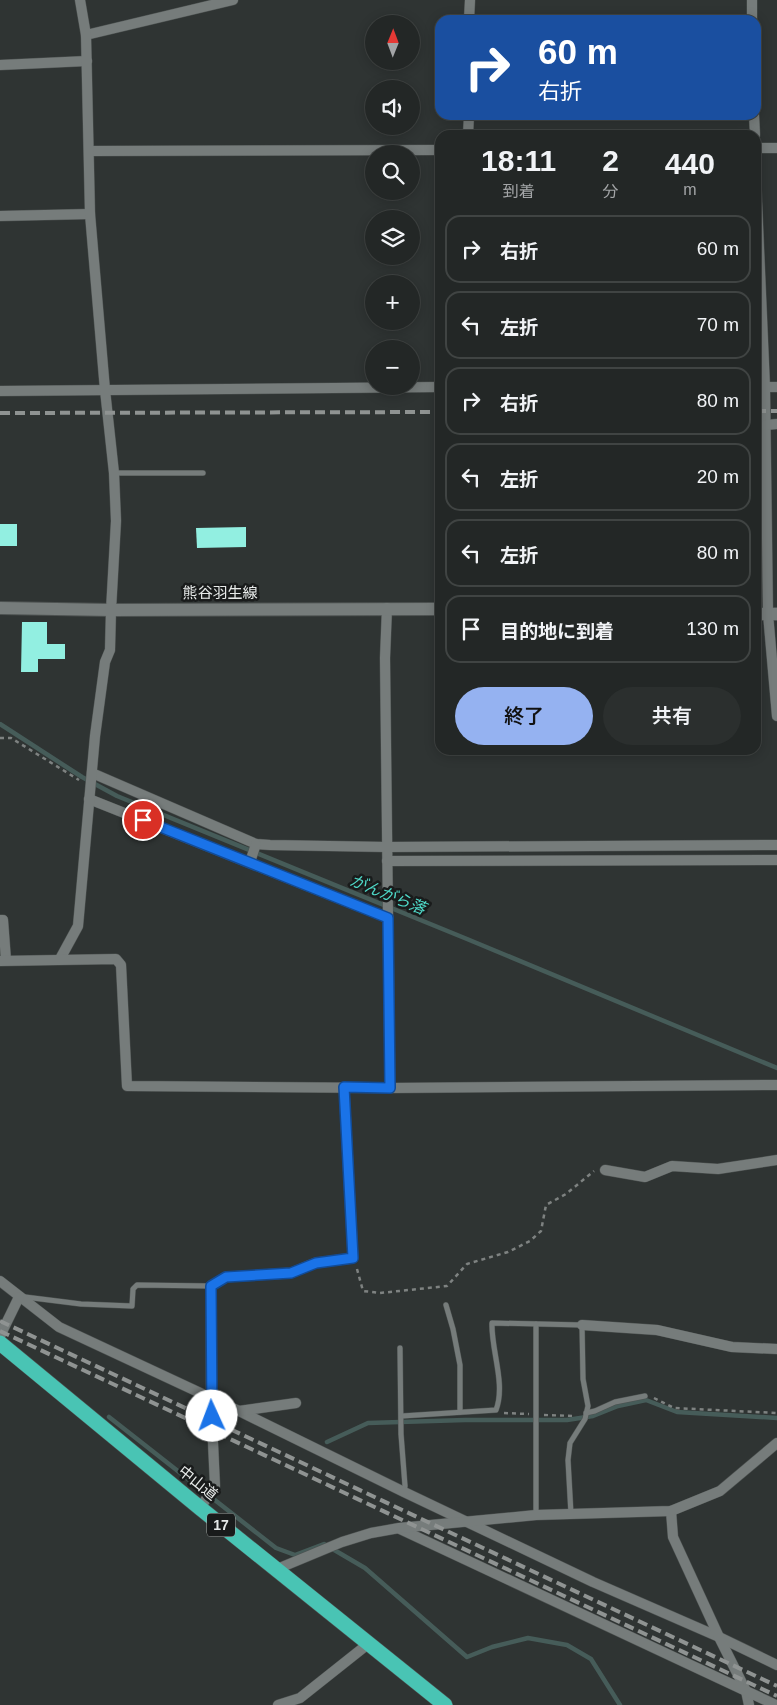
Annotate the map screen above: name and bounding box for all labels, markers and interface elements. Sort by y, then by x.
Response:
north arrow [365,15,420,70]
map controls [365,15,420,395]
text: 60 m [538,32,618,71]
icon: right [455,35,520,100]
text: 右折 [538,79,582,104]
button: sound [365,80,420,135]
text: 18:11 [481,144,556,177]
text: 2 [602,144,619,177]
button: search [365,145,420,200]
text: 440 [665,147,715,180]
text: m [683,181,697,198]
text: 到着 [503,183,535,200]
text: 分 [602,183,618,200]
button: layers [365,210,420,265]
icon: right [457,235,485,263]
text: 60 m [697,238,739,259]
text: 右折 [500,241,538,262]
button: + [365,275,420,330]
icon: left [457,311,485,339]
text: 70 m [697,314,739,335]
text: 左折 [500,317,538,338]
button: − [365,340,420,395]
icon: right [457,387,485,415]
text: 80 m [697,390,739,411]
text: 右折 [500,393,538,414]
icon: left [457,463,485,491]
text: 20 m [697,466,739,487]
text: 左折 [500,469,538,490]
icon: left [457,539,485,567]
text: 80 m [697,542,739,563]
text: 左折 [500,545,538,566]
street label: 熊谷羽生線 [182,584,258,601]
icon: arrive [457,615,485,643]
text: 130 m [686,618,739,639]
text: 目的地に到着 [500,621,614,642]
button: 終了 [455,687,593,745]
button: 共有 [603,687,741,745]
pin [122,799,164,841]
icon: arrive [129,806,157,834]
water label: がんがら落 [348,872,431,918]
position arrow [185,1389,237,1441]
street label: 中山道 [175,1462,221,1503]
road number: 17 [207,1514,235,1536]

